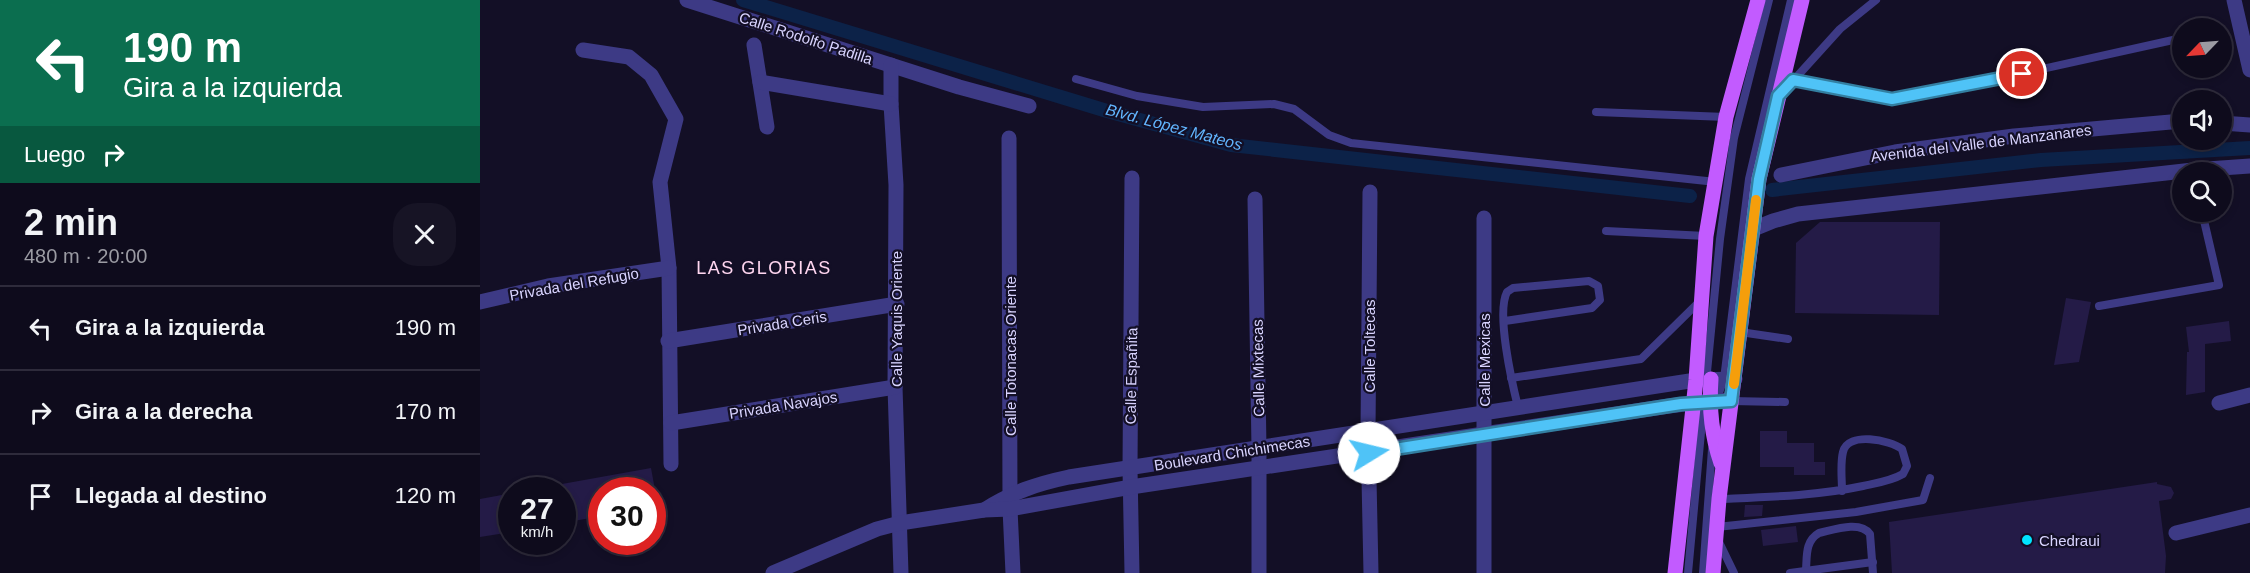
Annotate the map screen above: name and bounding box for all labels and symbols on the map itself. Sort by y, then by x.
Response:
street label: Calle Rodolfo Padilla [737,8,875,68]
north arrow [2172,18,2232,78]
pin [1996,48,2047,99]
water label: Blvd. López Mateos [1104,101,1244,153]
street label: Avenida del Valle de Manzanares [1870,121,2092,165]
street label: Calle Yaquis Oriente [888,251,905,387]
district label: LAS GLORIAS [696,258,832,278]
street label: Privada del Refugio [508,264,640,304]
street label: Calle Totonacas Oriente [1002,276,1019,436]
street label: Calle Toltecas [1361,299,1378,393]
street label: Privada Ceris [736,308,828,338]
street label: Calle Mexicas [1476,313,1493,407]
street label: Calle Mixtecas [1249,319,1267,417]
street label: Calle Españita [1122,327,1140,425]
street label: Privada Navajos [728,388,838,422]
position arrow [1337,421,1401,485]
street label: Boulevard Chichimecas [1153,432,1311,474]
speed limit sign: 30 [588,477,666,555]
place label: Chedraui [2039,532,2100,549]
marker: Chedraui [2020,533,2034,547]

